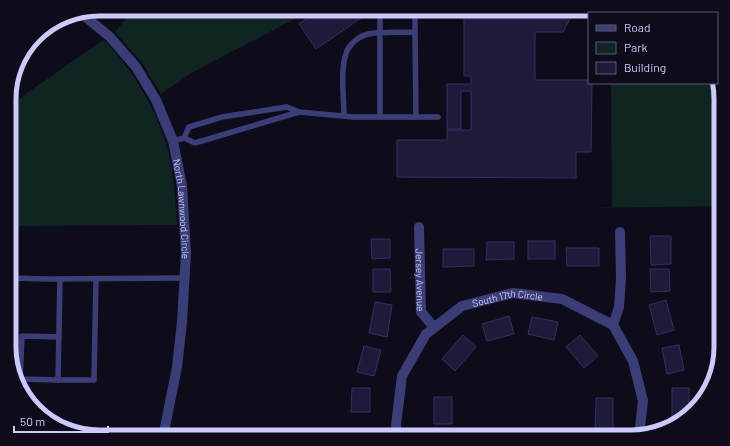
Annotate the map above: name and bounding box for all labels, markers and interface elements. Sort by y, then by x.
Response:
legend [588,12,718,84]
text: Road [624,20,651,34]
text: Park [624,40,648,54]
text: Building [624,60,666,74]
street label: North Lawnwood Circle [171,158,192,259]
street label: Jersey Avenue [414,248,427,312]
street label: South 17th Circle [471,287,544,309]
scale bar [14,408,108,434]
text: 50 m [20,414,45,428]

